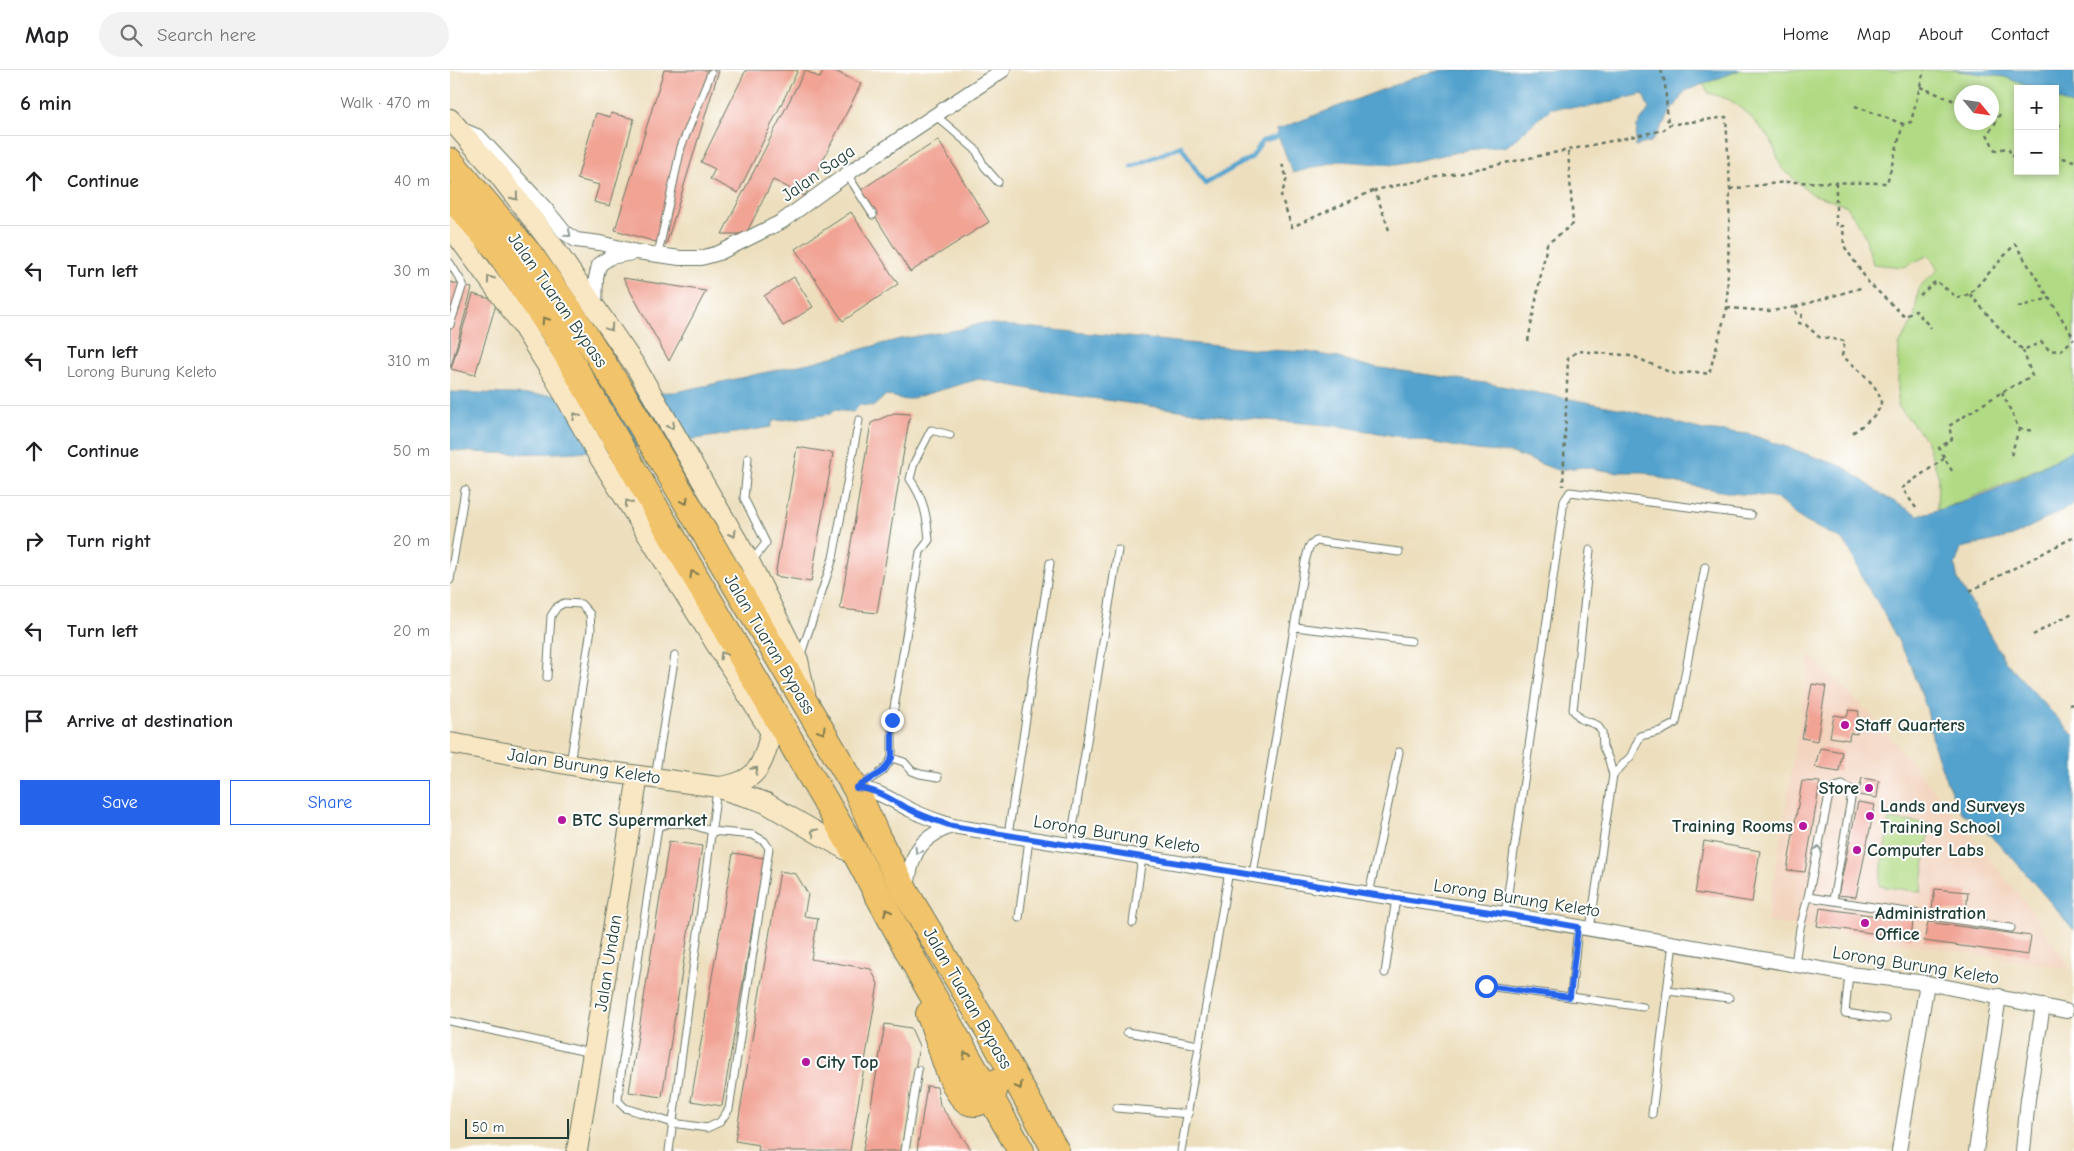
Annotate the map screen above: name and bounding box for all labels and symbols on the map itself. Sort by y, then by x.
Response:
north arrow [1954,85,1999,130]
street label: Jalan Saga [778,140,859,206]
one-way arrow [509,191,518,201]
street label: Jalan Tuaran Bypass [503,229,612,372]
one-way arrow [563,229,572,238]
one-way arrow [487,275,496,285]
one-way arrow [542,316,551,325]
one-way arrow [604,322,613,332]
one-way arrow [573,413,583,422]
one-way arrow [664,420,674,429]
one-way arrow [679,495,689,504]
one-way arrow [625,499,634,508]
one-way arrow [727,529,737,538]
street label: Jalan Tuaran Bypass [719,570,820,718]
one-way arrow [690,571,700,580]
one-way arrow [720,652,730,661]
route end [881,709,904,732]
place label: Staff Quarters [1855,715,1965,736]
marker: Staff Quarters [1839,719,1851,731]
one-way arrow [815,725,825,734]
street label: Jalan Burung Keleto [506,744,662,789]
one-way arrow [750,767,759,776]
place label: Store [1819,778,1859,799]
marker: Store [1863,782,1875,794]
place label: Lands and Surveys Training School [1880,796,2025,838]
place label: BTC Supermarket [572,810,708,831]
marker: Lands and Surveys Training School [1864,810,1876,822]
street label: Lorong Burung Keleto [1032,811,1202,858]
marker: BTC Supermarket [556,814,568,826]
place label: Training Rooms [1672,816,1793,837]
marker: Training Rooms [1797,820,1809,832]
one-way arrow [811,828,820,838]
place label: Computer Labs [1867,840,1984,861]
marker: Computer Labs [1851,844,1863,856]
one-way arrow [914,845,924,854]
one-way arrow [1812,845,1823,854]
street label: Lorong Burung Keleto [1432,875,1602,922]
place label: Administration Office [1875,903,1986,945]
one-way arrow [884,909,894,918]
street label: Jalan Undan [590,913,627,1013]
marker: Administration Office [1859,917,1871,929]
street label: Jalan Tuaran Bypass [919,924,1017,1073]
street label: Lorong Burung Keleto [1831,942,2001,989]
route start [1475,975,1498,998]
one-way arrow [963,1051,973,1060]
place label: City Top [816,1052,878,1073]
marker: City Top [800,1056,812,1068]
one-way arrow [1013,1080,1023,1089]
scale bar [465,1116,569,1139]

